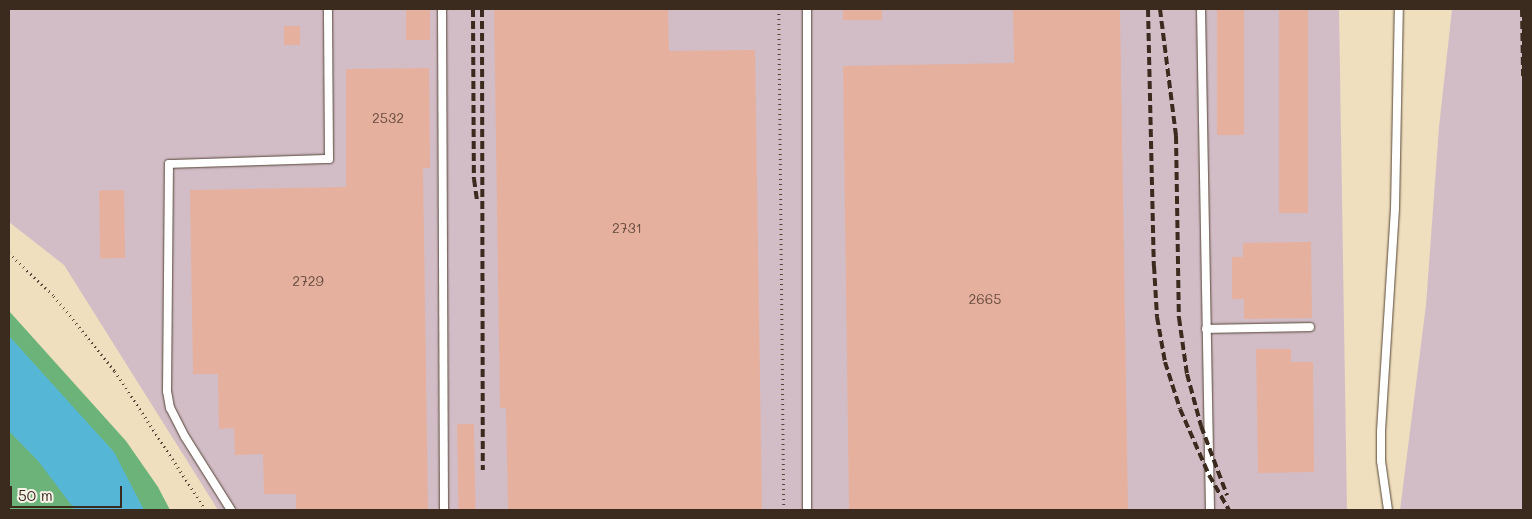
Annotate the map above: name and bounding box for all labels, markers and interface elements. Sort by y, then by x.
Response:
house number: 2532 [372,110,404,126]
house number: 2731 [612,220,642,236]
house number: 2729 [292,273,324,289]
house number: 2665 [969,291,1001,307]
scale bar [12,476,125,508]
text: 50 m [18,485,53,505]

